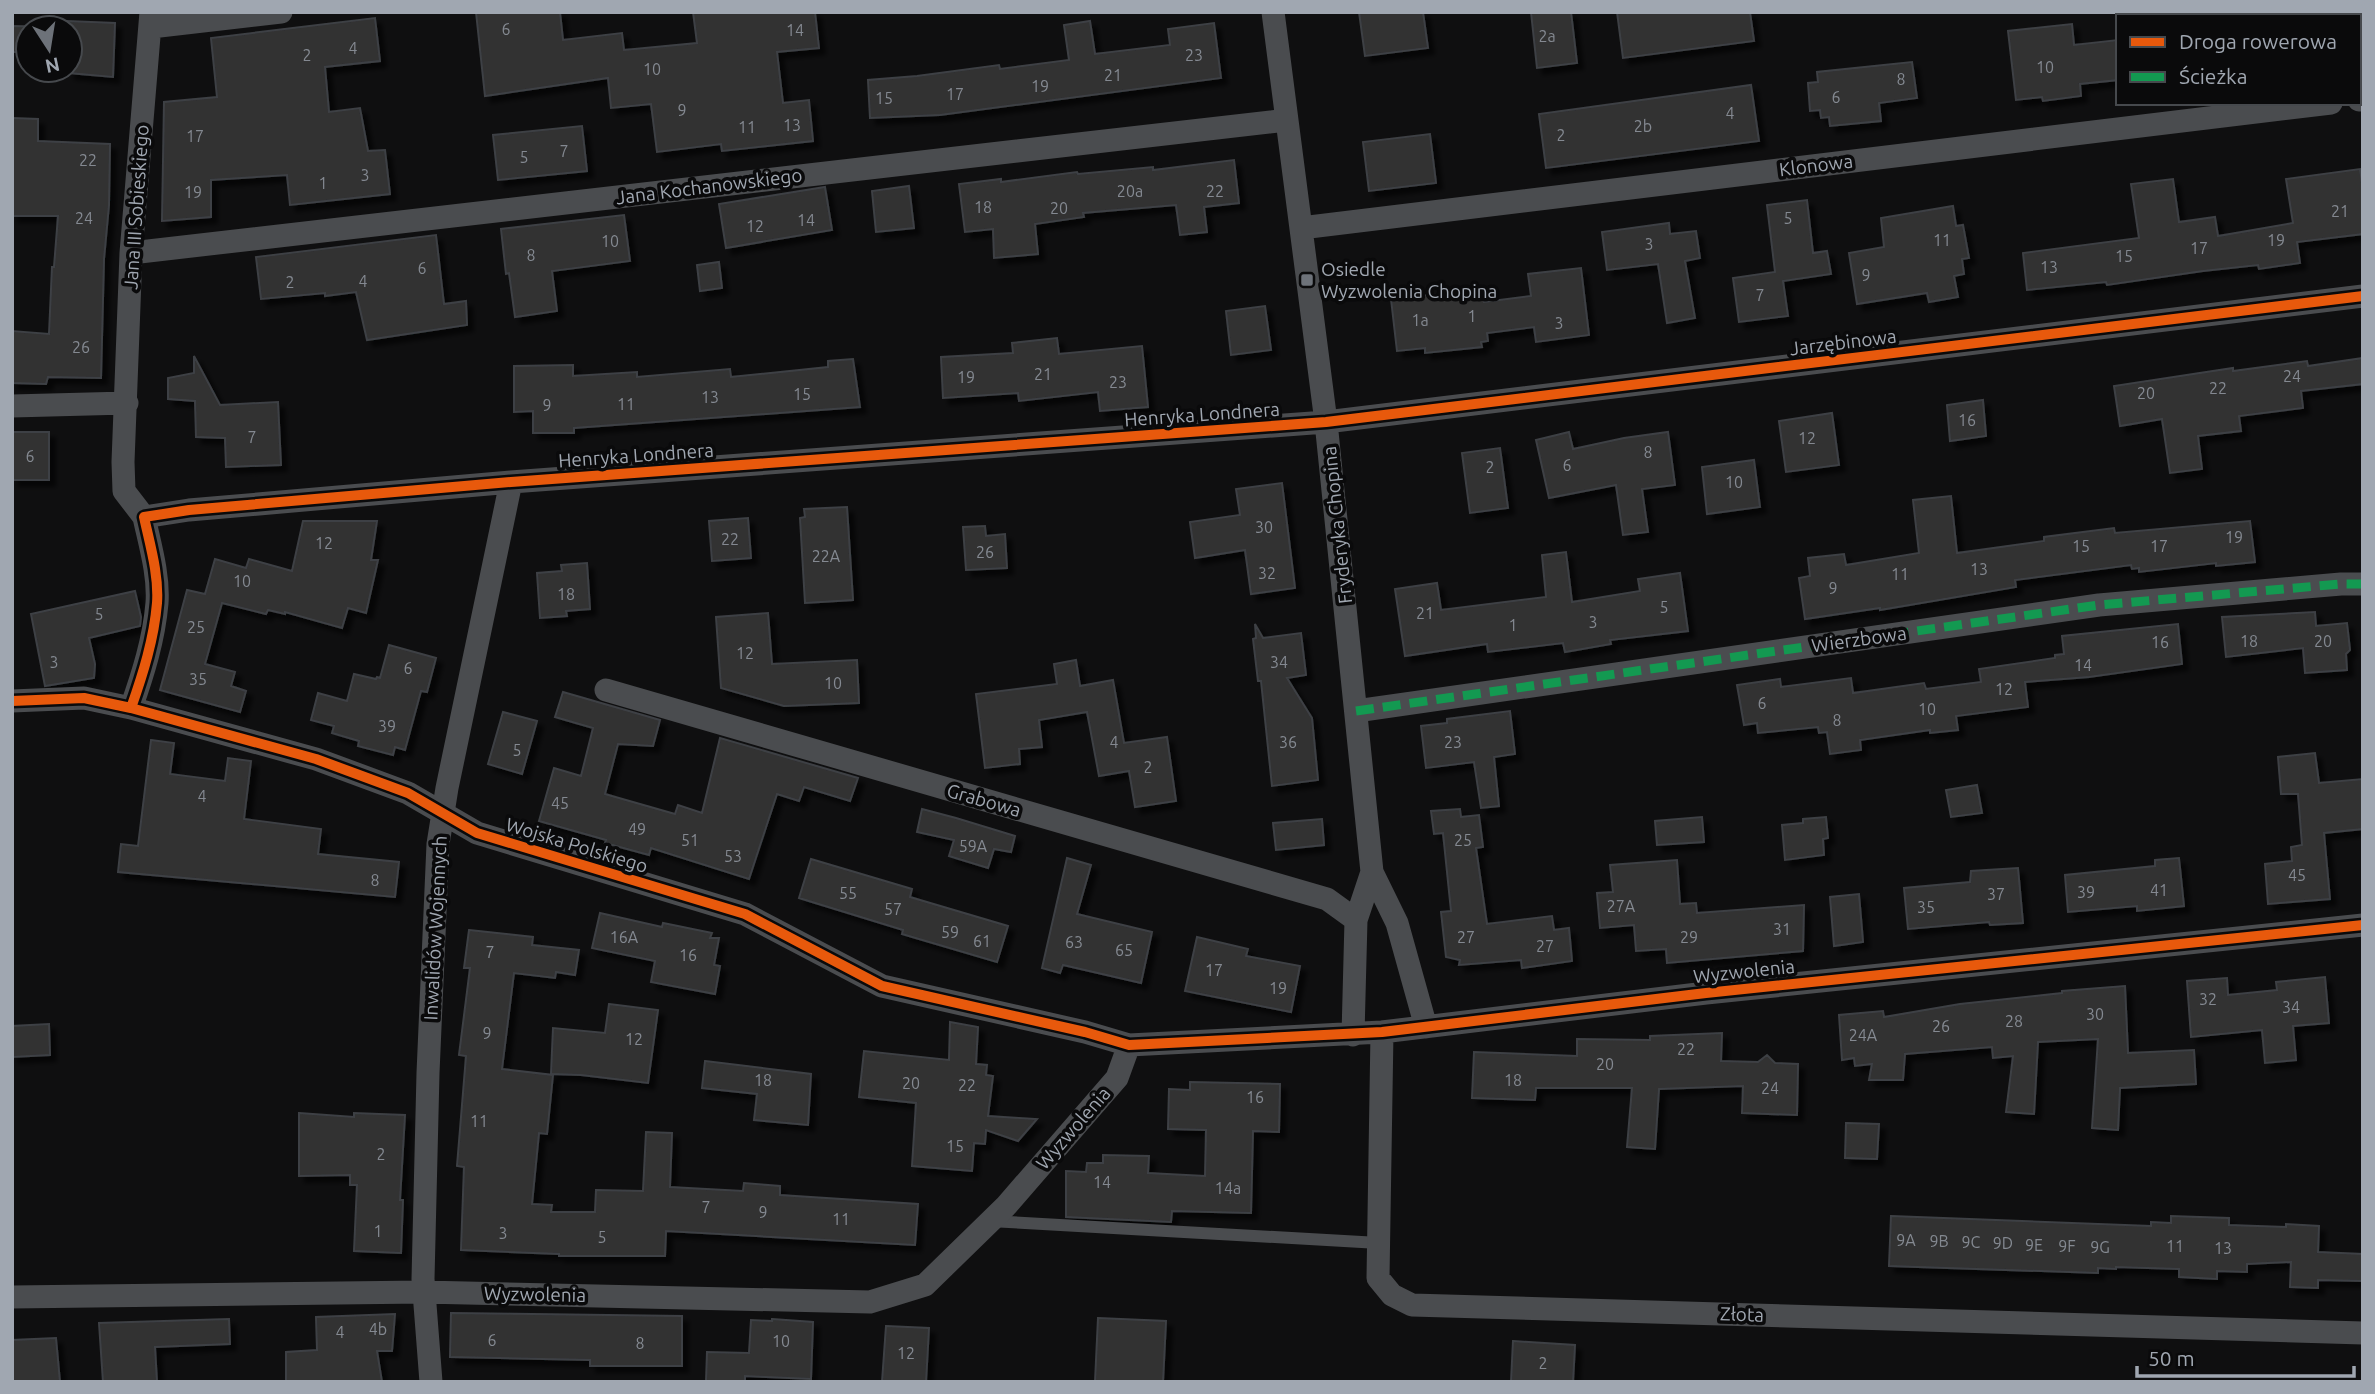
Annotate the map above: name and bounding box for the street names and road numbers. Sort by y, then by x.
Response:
street label: Jana III Sobieskiego [119,124,153,290]
street label: Klonowa [1778,150,1854,180]
street label: Jana Kochanowskiego [615,164,803,208]
street label: Jarzębinowa [1788,325,1898,359]
street label: Henryka Londnera [1123,398,1281,430]
street label: Henryka Londnera [557,439,715,471]
street label: Fryderyka Chopina [1318,445,1356,605]
street label: Wierzbowa [1810,621,1908,657]
street label: Grabowa [944,779,1024,821]
street label: Wojska Polskiego [503,813,651,877]
street label: Inwalidów Wojennych [419,835,451,1021]
street label: Wyzwolenia [1692,955,1796,987]
street label: Wyzwolenia [1031,1082,1115,1174]
street label: Wyzwolenia [484,1282,586,1306]
street label: Złota [1720,1302,1764,1326]

